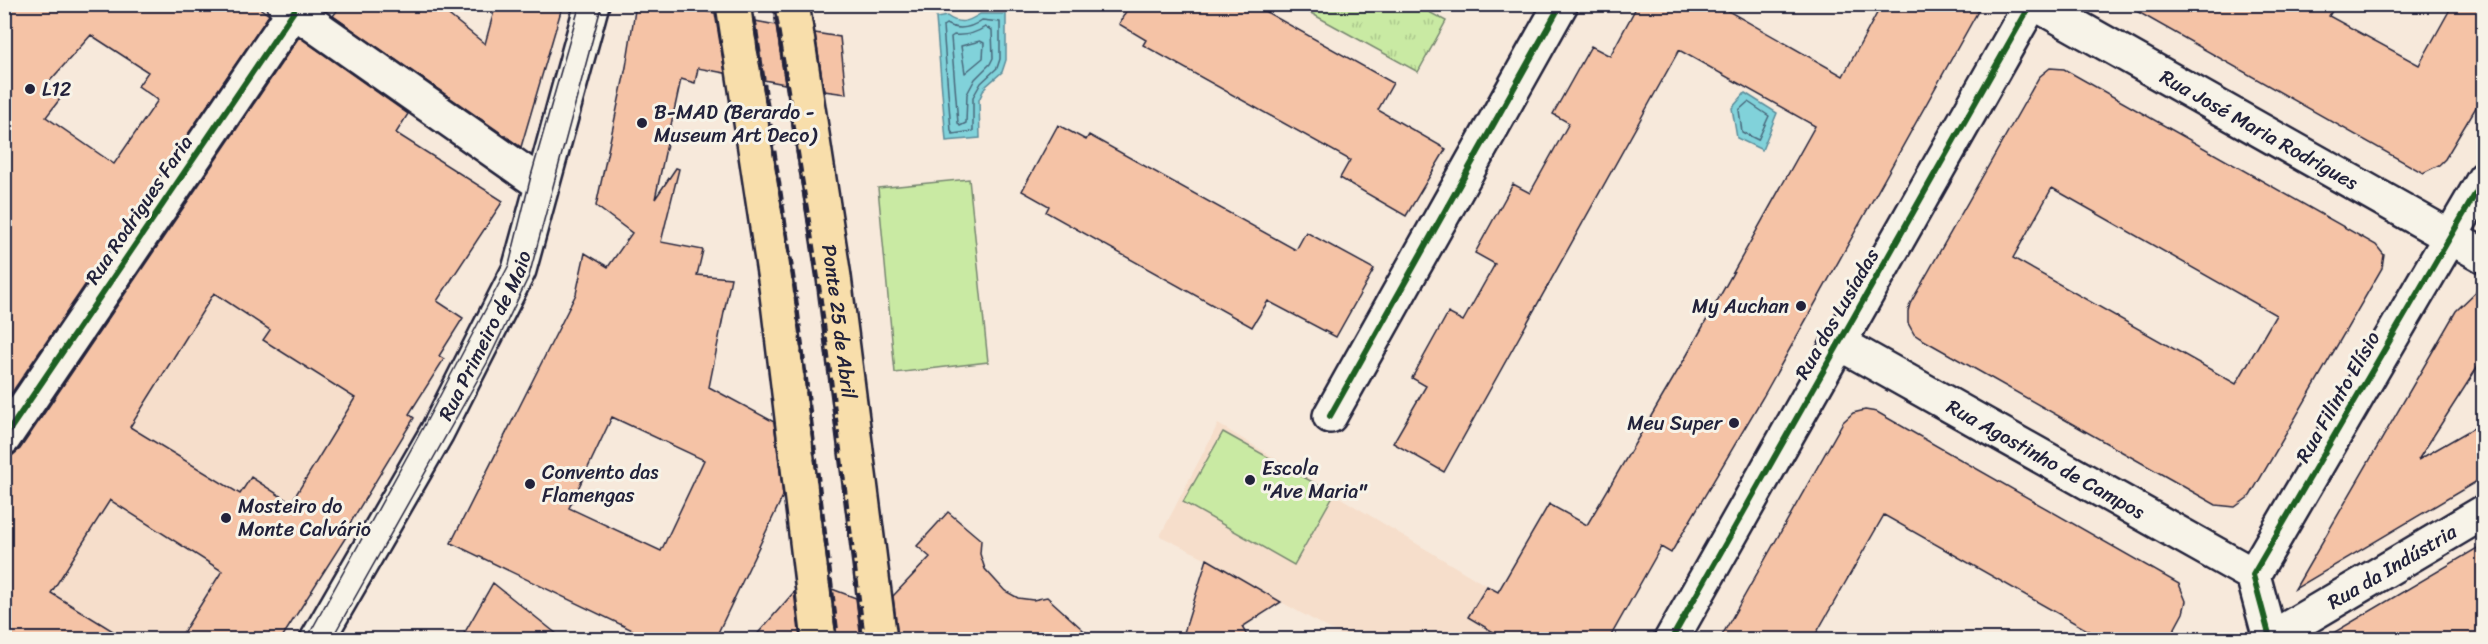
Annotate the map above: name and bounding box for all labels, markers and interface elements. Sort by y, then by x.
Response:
street label: Rua José Maria Rodrigues [2153,60,2366,200]
place label: L12 [42,72,72,107]
marker: L12 [23,82,37,96]
place label: B-MAD (Berardo - Museum Art Deco) [654,95,817,153]
marker: B-MAD (Berardo - Museum Art Deco) [635,116,649,130]
street label: Rua Rodrigues Faria [76,128,202,292]
street label: Rua dos Lusíadas [1785,241,1889,386]
street label: Ponte 25 de Abril [812,242,867,401]
street label: Rua Primeiro de Maio [428,247,541,427]
place label: My Auchan [1692,289,1789,324]
marker: My Auchan [1794,299,1808,313]
street label: Rua Filinto Elísio [2286,325,2390,469]
street label: Rua Agostinho de Campos [1940,389,2152,529]
place label: Meu Super [1627,406,1724,441]
marker: Meu Super [1727,416,1741,430]
place label: Escola "Ave Maria" [1262,451,1368,509]
place label: Convento das Flamengas [542,455,659,513]
marker: Escola "Ave Maria" [1243,473,1257,487]
marker: Convento das Flamengas [523,477,537,491]
place label: Mosteiro do Monte Calvário [238,489,371,547]
marker: Mosteiro do Monte Calvário [219,511,233,525]
street label: Rua da Indústria [2320,514,2464,619]

